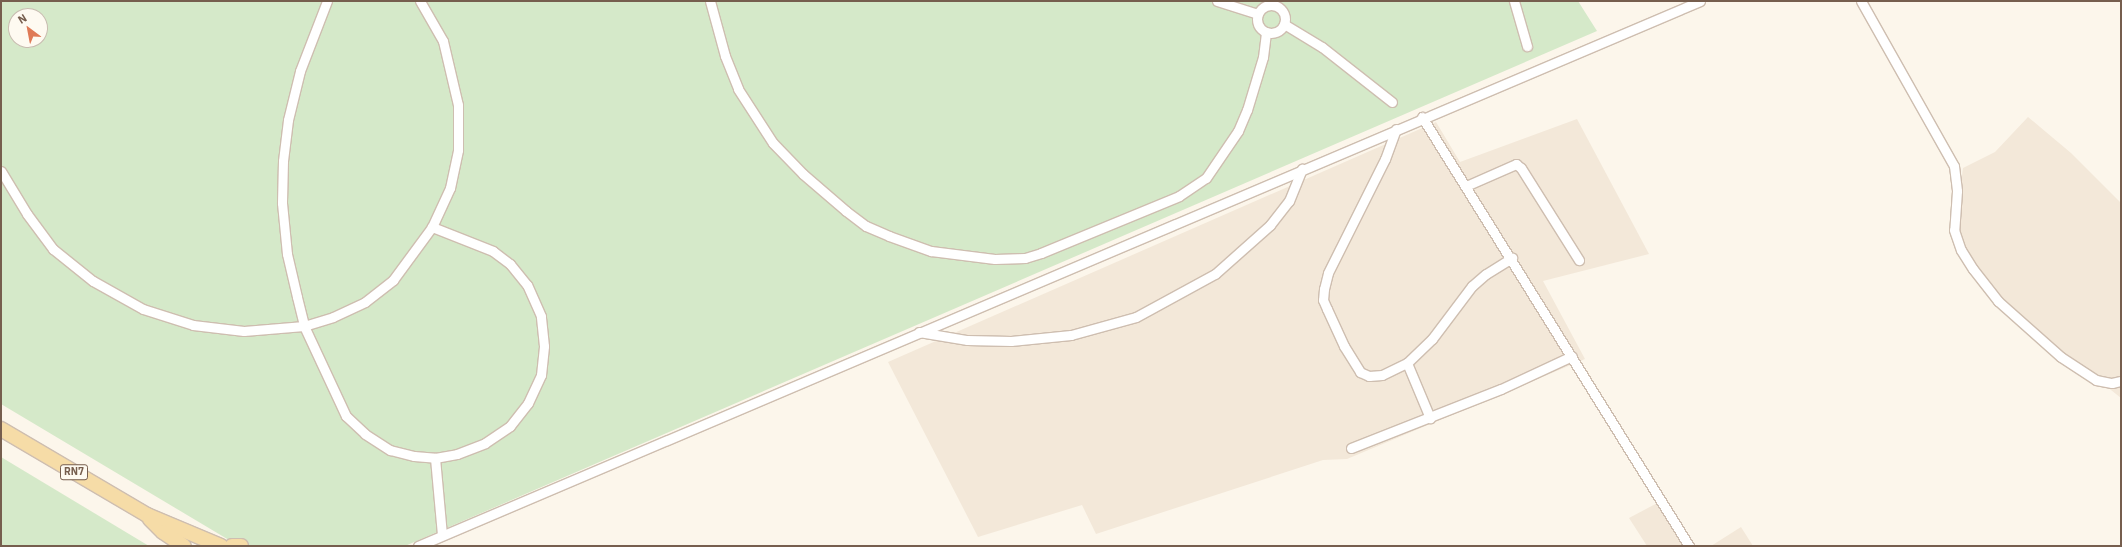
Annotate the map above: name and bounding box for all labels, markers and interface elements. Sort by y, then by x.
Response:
north arrow [8,8,48,48]
text: N [15,11,29,27]
road number: RN7 [60,464,88,480]

